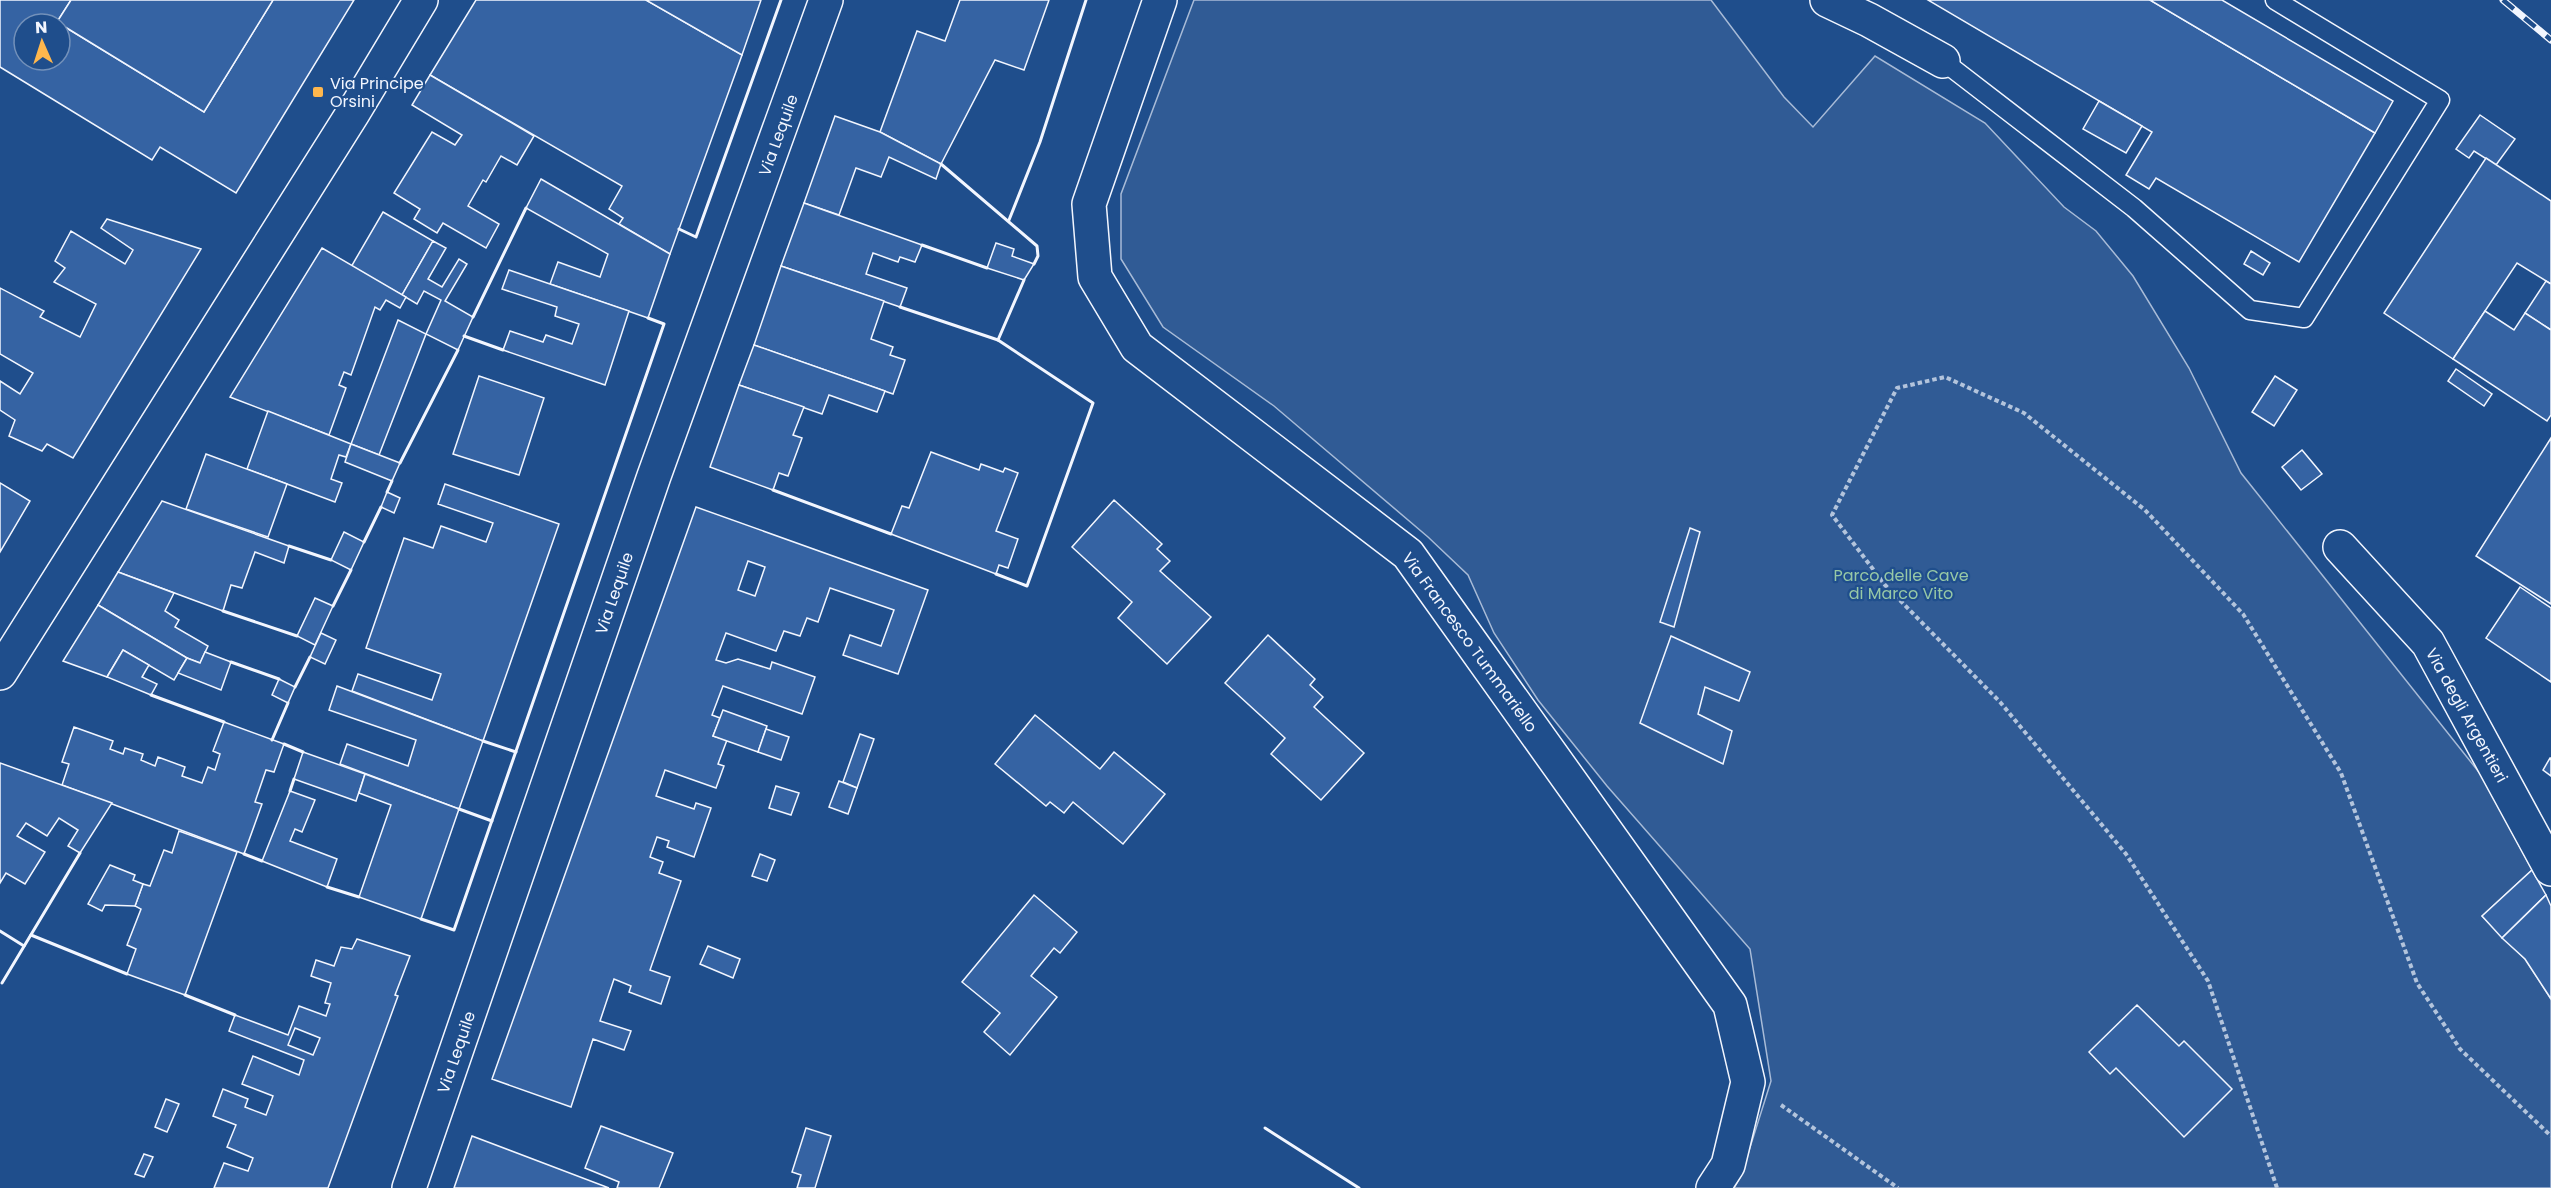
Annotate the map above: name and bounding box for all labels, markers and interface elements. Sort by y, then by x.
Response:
north arrow [12,12,72,72]
text: N [35,16,48,39]
place label: Via Principe Orsini [330,72,424,113]
marker: Via Principe Orsini [311,85,325,99]
street label: Via Lequile [753,91,804,179]
street label: Via Francesco Tummariello [1396,547,1543,737]
street label: Via Lequile [590,549,639,637]
park label: Parco delle Cave di Marco Vito [1833,564,1969,605]
street label: Via degli Argentieri [2420,644,2513,787]
street label: Via Lequile [432,1008,481,1096]

